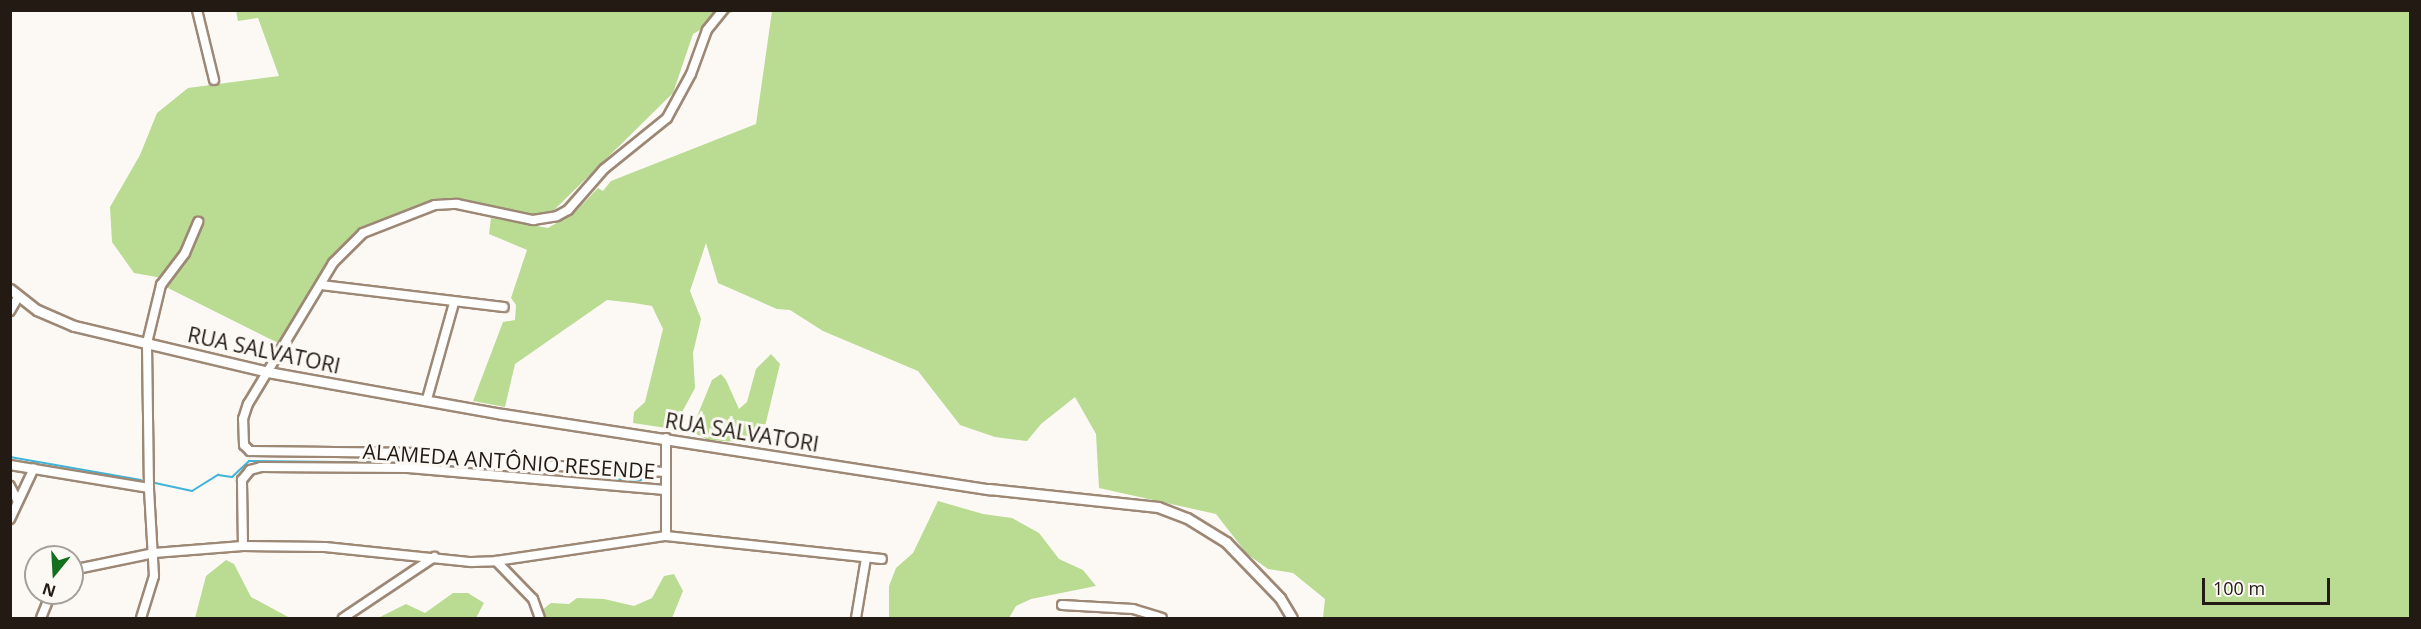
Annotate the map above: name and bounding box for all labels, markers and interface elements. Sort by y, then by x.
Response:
street label: RUA SALVATORI [185,322,343,378]
street label: RUA SALVATORI [663,407,821,457]
street label: ALAMEDA ANTÔNIO RESENDE [362,438,656,484]
north arrow [24,545,84,605]
scale bar [2205,566,2332,604]
text: 100 m [2213,576,2265,600]
text: N [39,578,59,603]

